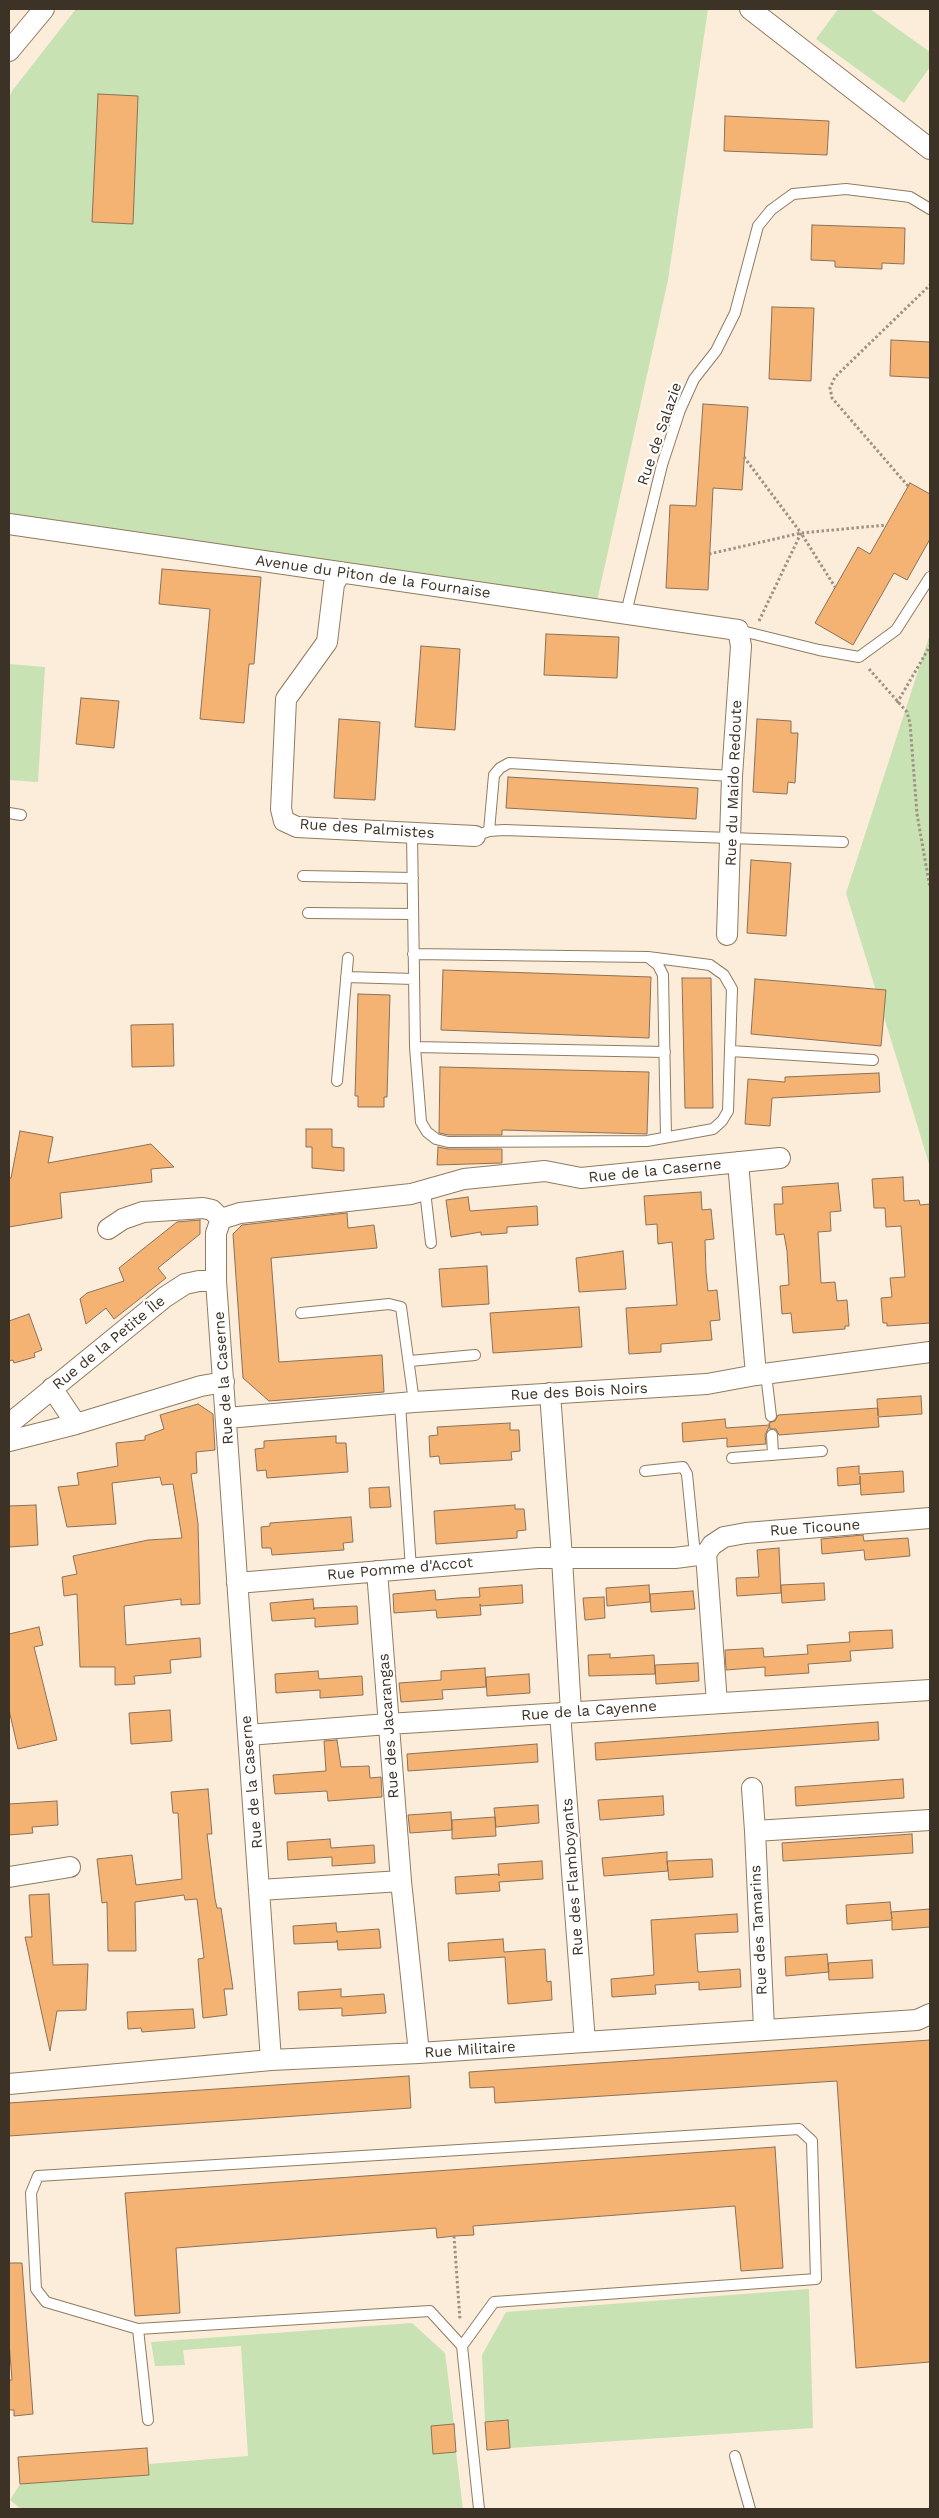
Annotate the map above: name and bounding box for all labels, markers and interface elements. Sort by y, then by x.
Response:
street label: Rue de Salazie [634,380,686,488]
street label: Avenue du Piton de la Fournaise [254,552,492,602]
street label: Rue du Maido Redoute [722,700,746,866]
street label: Rue des Palmistes [299,815,435,843]
street label: Rue de la Caserne [588,1155,722,1187]
street label: Rue de la Petite Île [49,1292,169,1394]
street label: Rue de la Caserne [210,1311,238,1445]
street label: Rue des Bois Noirs [510,1379,648,1405]
street label: Rue Ticoune [769,1516,861,1540]
street label: Rue Pomme d'Accot [326,1554,474,1584]
street label: Rue des Jacarangas [375,1653,403,1799]
street label: Rue de la Cayenne [520,1697,658,1725]
street label: Rue de la Caserne [237,1715,267,1849]
street label: Rue des Flamboyants [559,1798,587,1956]
street label: Rue des Tamarins [747,1865,771,1995]
street label: Rue Militaire [424,2038,516,2062]

